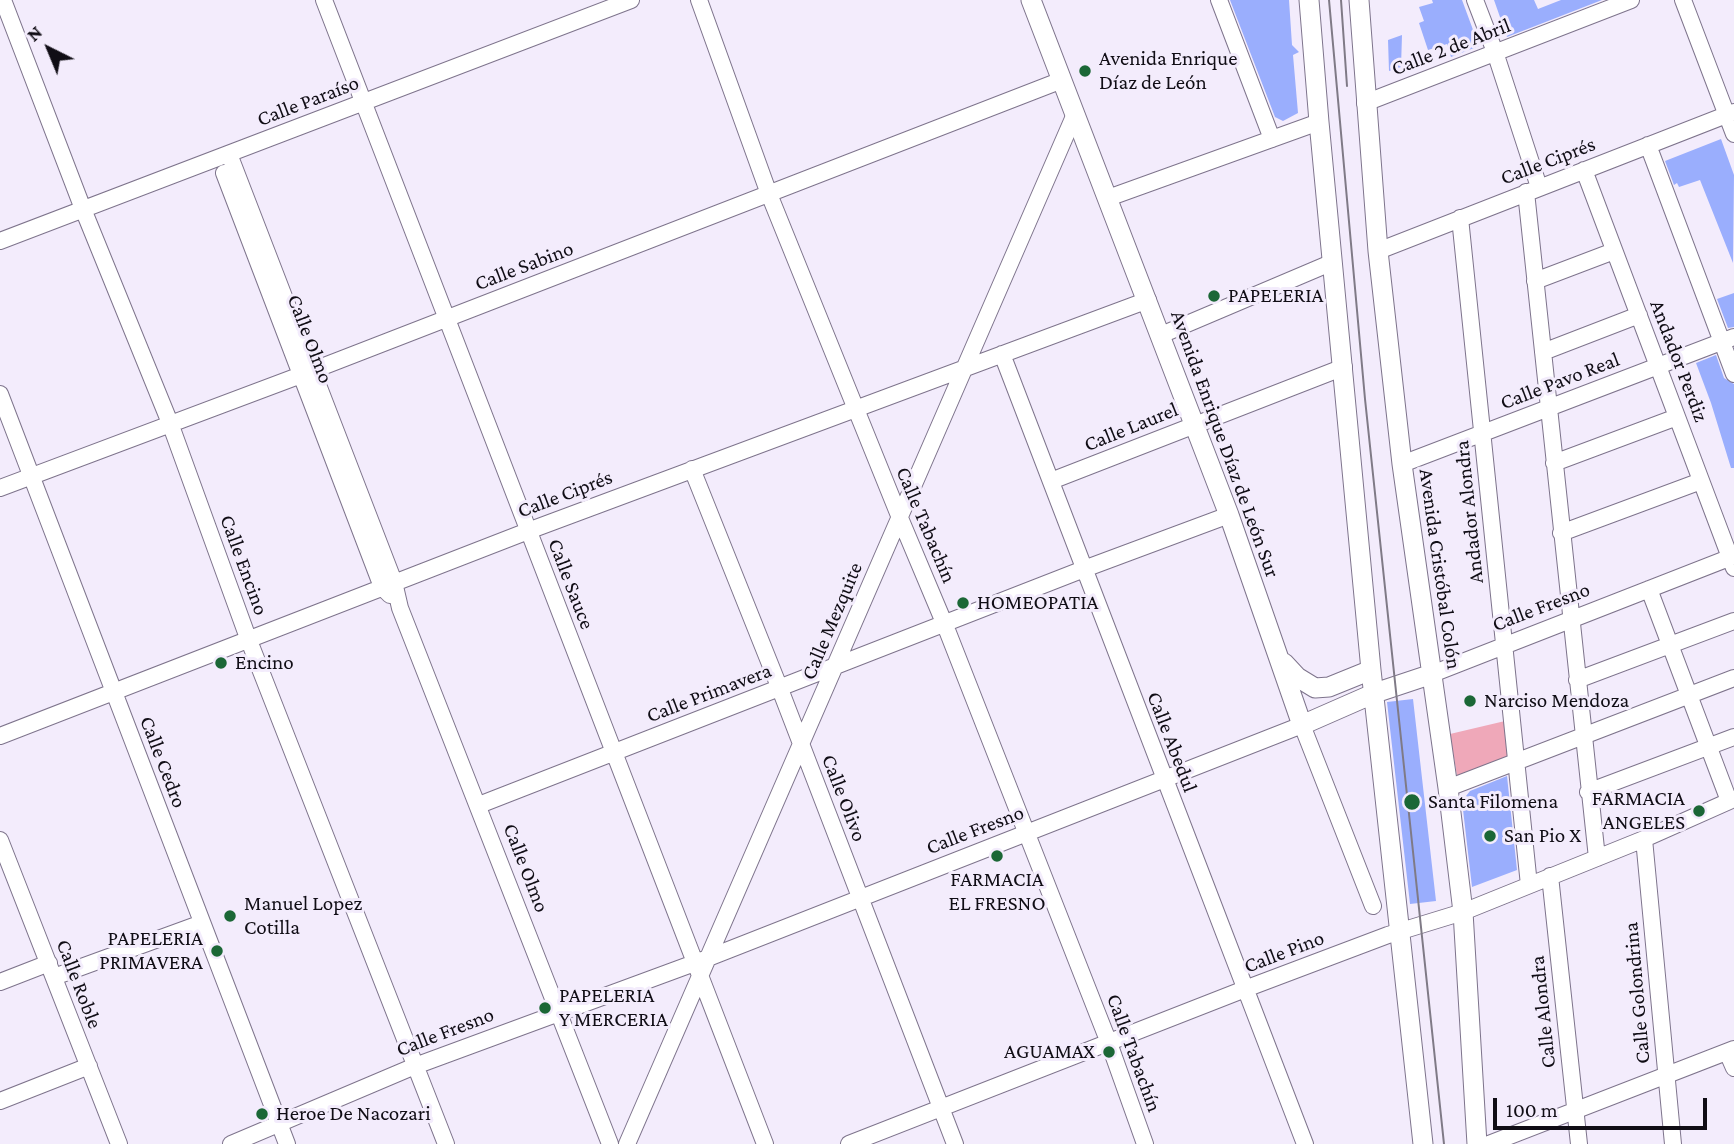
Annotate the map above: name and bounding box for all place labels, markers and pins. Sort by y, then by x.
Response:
place label: Avenida Enrique Díaz de León [1099,46,1237,96]
marker: Avenida Enrique Díaz de León [1077,63,1093,79]
place label: PAPELERIA [1228,283,1324,309]
marker: PAPELERIA [1206,288,1222,304]
place label: HOMEOPATIA [977,590,1098,616]
marker: HOMEOPATIA [955,595,971,611]
place label: Encino [235,650,294,676]
marker: Encino [213,655,229,671]
place label: Narciso Mendoza [1484,688,1629,714]
marker: Narciso Mendoza [1462,693,1478,709]
place label: FARMACIA ANGELES [1592,786,1685,836]
place label: Santa Filomena [1428,789,1558,815]
marker: Santa Filomena [1402,792,1422,812]
marker: FARMACIA ANGELES [1691,803,1707,819]
place label: San Pio X [1504,823,1581,849]
marker: San Pio X [1482,828,1498,844]
marker: FARMACIA EL FRESNO [989,848,1005,864]
place label: FARMACIA EL FRESNO [949,867,1045,917]
place label: Manuel Lopez Cotilla [244,891,362,941]
marker: Manuel Lopez Cotilla [222,908,238,924]
place label: PAPELERIA PRIMAVERA [99,926,203,976]
marker: PAPELERIA PRIMAVERA [209,943,225,959]
place label: PAPELERIA Y MERCERIA [559,983,668,1033]
marker: PAPELERIA Y MERCERIA [537,1000,553,1016]
place label: AGUAMAX [1004,1039,1095,1065]
marker: AGUAMAX [1101,1044,1117,1060]
place label: Heroe De Nacozari [276,1101,431,1127]
marker: Heroe De Nacozari [254,1106,270,1122]

